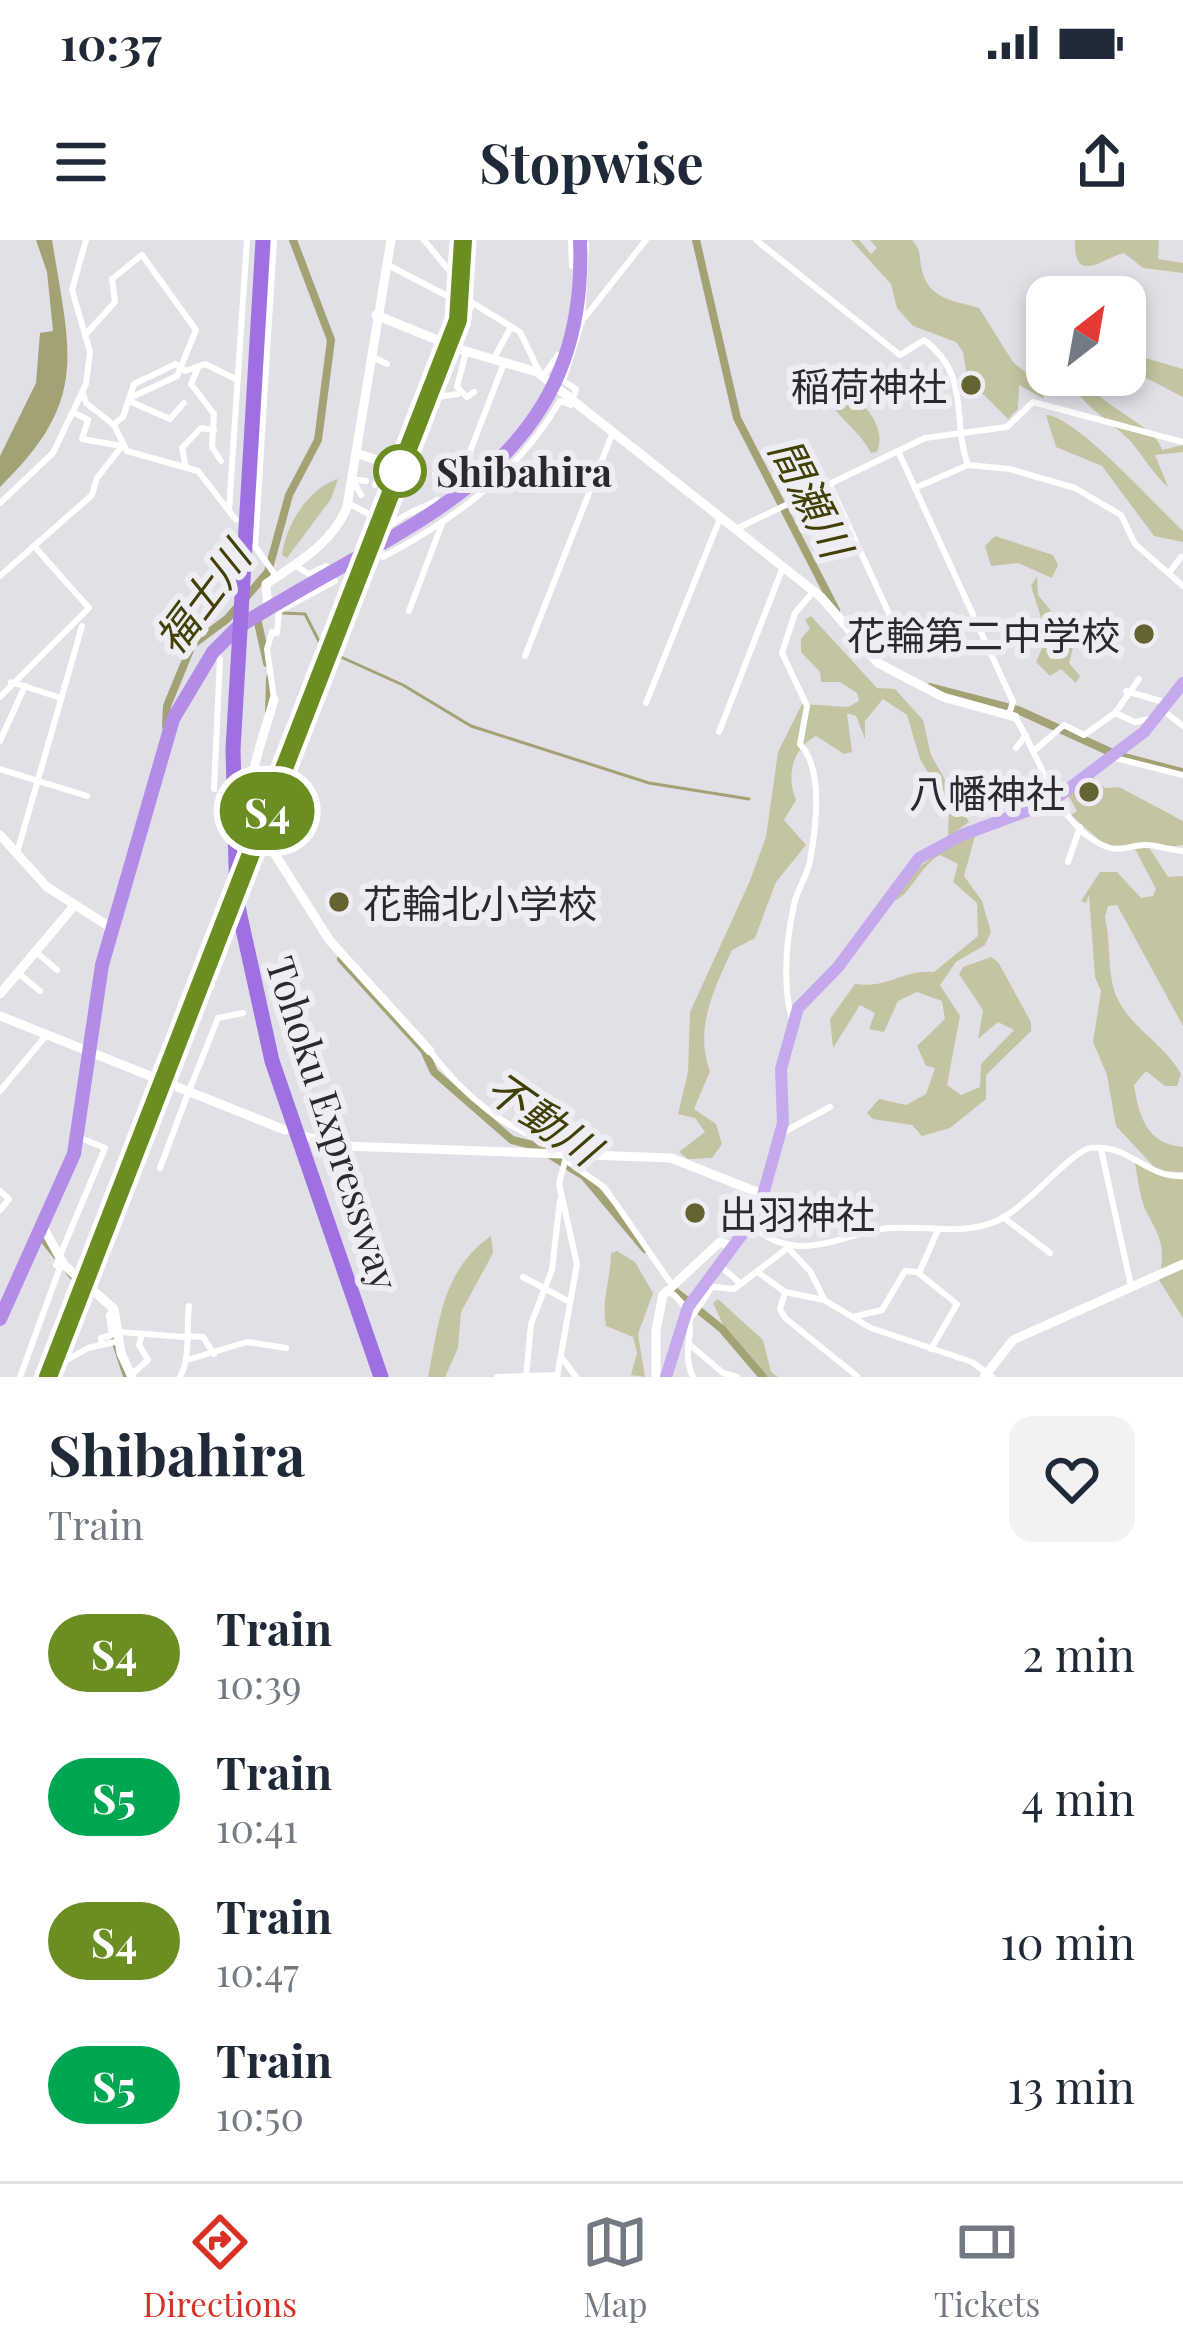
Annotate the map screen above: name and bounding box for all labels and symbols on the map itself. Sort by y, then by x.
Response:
north arrow [1026,276,1146,396]
place label: 稲荷神社 [791,359,947,411]
marker: 稲荷神社 [958,372,984,398]
water label: 間瀬川 [758,428,867,569]
place label: Shibahira [436,445,612,497]
marker: Shibahira [375,446,425,496]
water label: 福士川 [141,527,264,664]
place label: 花輪第二中学校 [847,608,1120,660]
marker: 花輪第二中学校 [1131,621,1157,647]
place label: 八幡神社 [909,766,1065,818]
line badge: S4 [213,772,321,850]
marker: 八幡神社 [1076,779,1102,805]
place label: 花輪北小学校 [363,876,597,928]
marker: 花輪北小学校 [326,889,352,915]
street label: Tohoku Expressway [256,950,413,1297]
water label: 不動川 [476,1058,615,1178]
place label: 出羽神社 [719,1187,875,1239]
marker: 出羽神社 [682,1200,708,1226]

